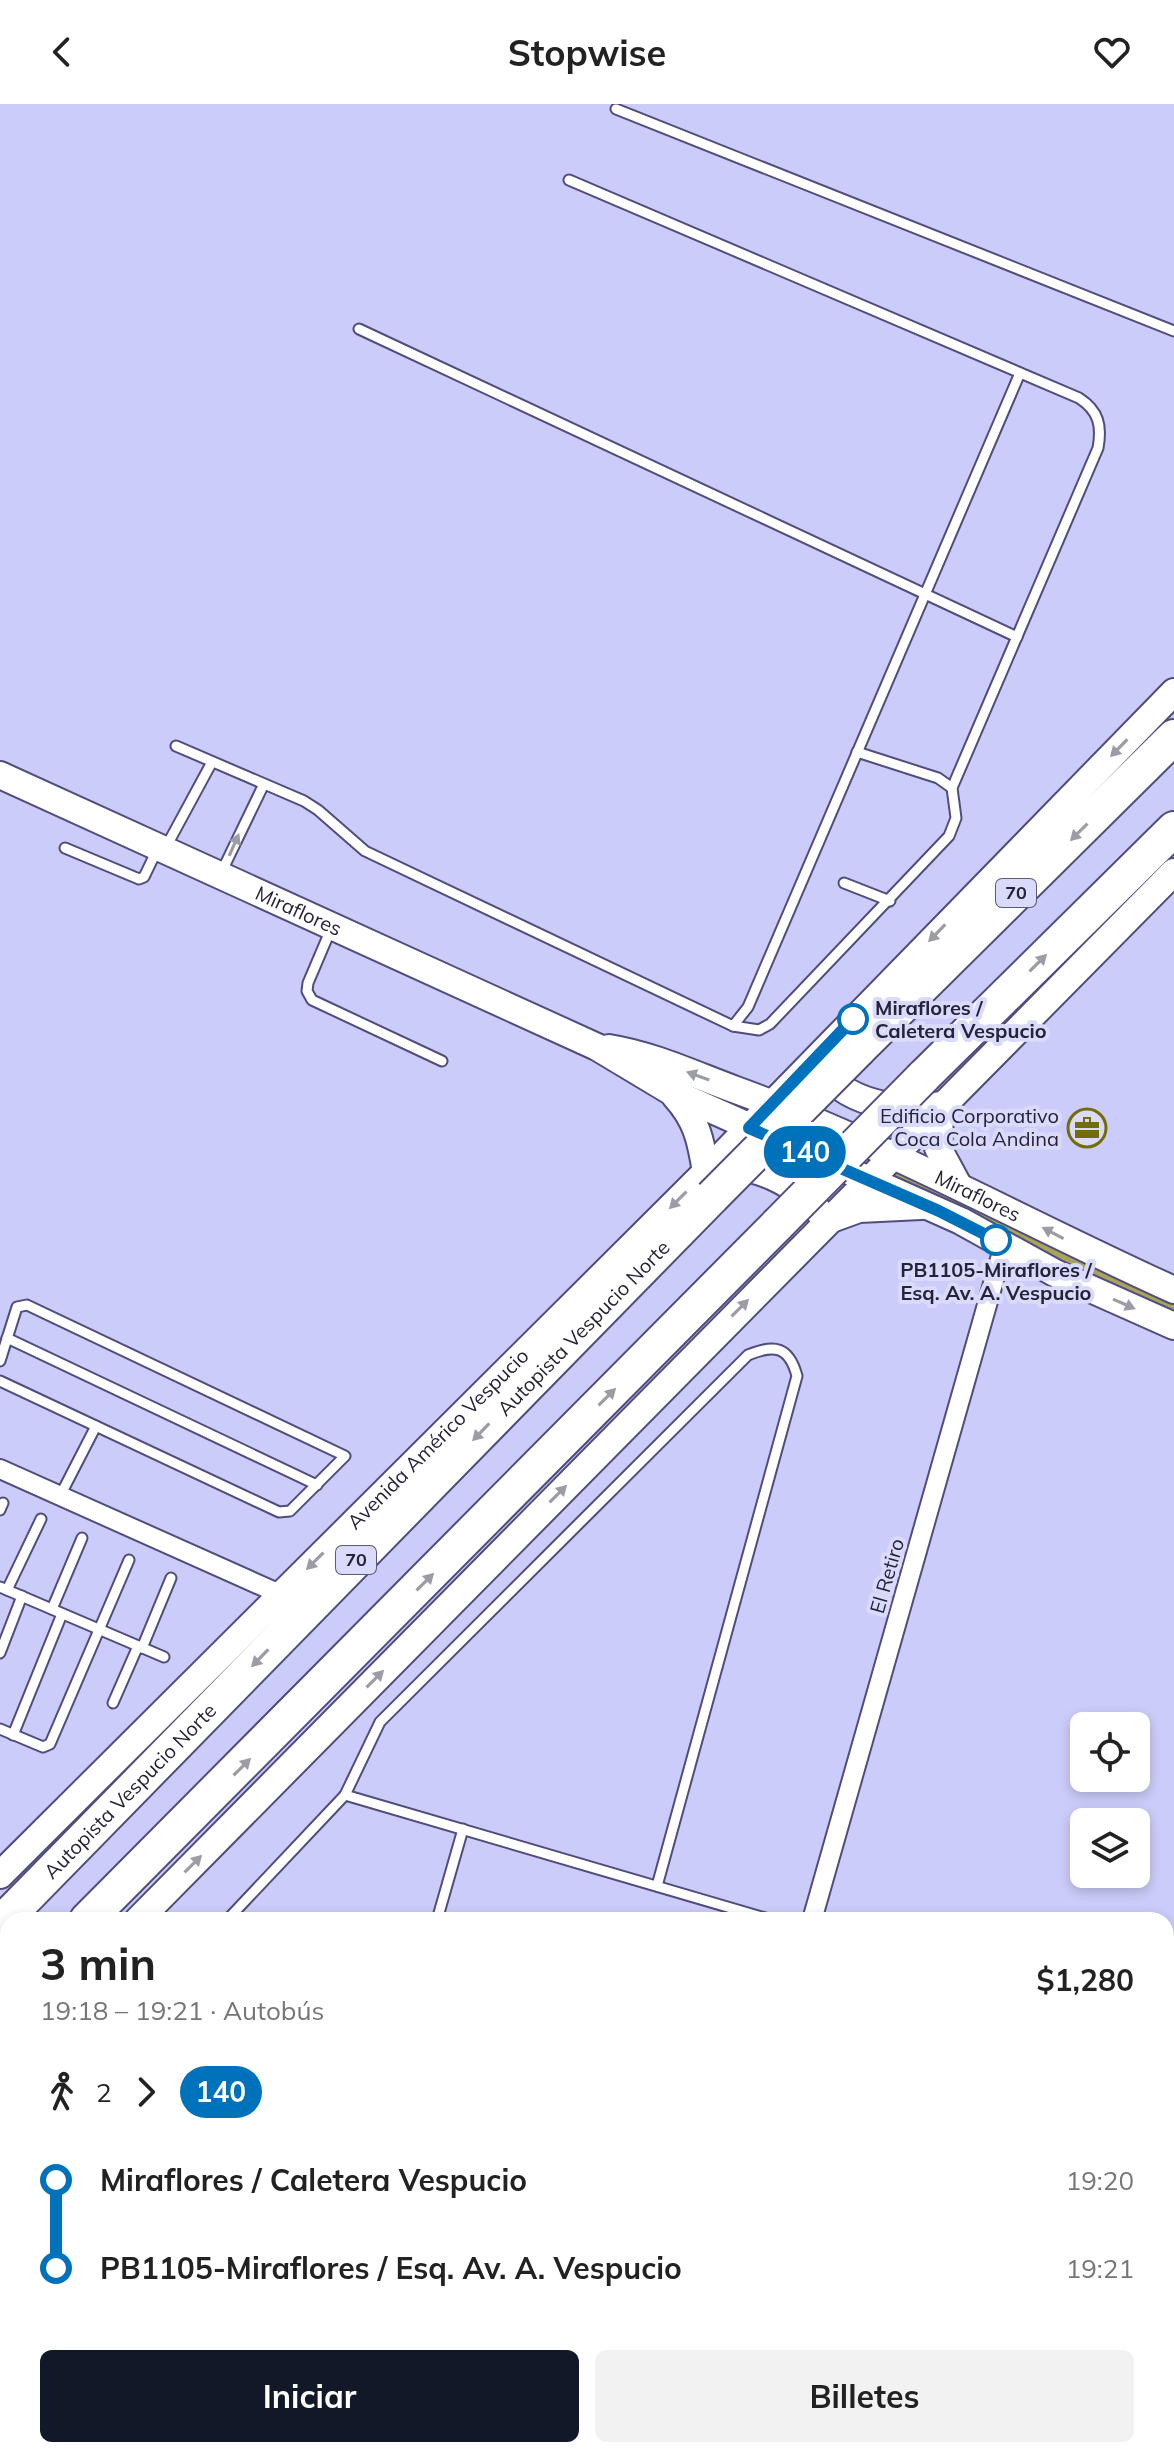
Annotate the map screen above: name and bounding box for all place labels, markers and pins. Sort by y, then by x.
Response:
place label: Miraflores / Caletera Vespucio [875,995,1047,1043]
marker: Miraflores / Caletera Vespucio [838,1004,868,1034]
place label: Edificio Corporativo Coca Cola Andina [880,1103,1059,1151]
office icon: Edificio Corporativo Coca Cola Andina [1066,1107,1108,1149]
marker: PB1105-Miraflores / Esq. Av. A. Vespucio [981,1225,1011,1255]
place label: PB1105-Miraflores / Esq. Av. A. Vespucio [900,1257,1092,1305]

